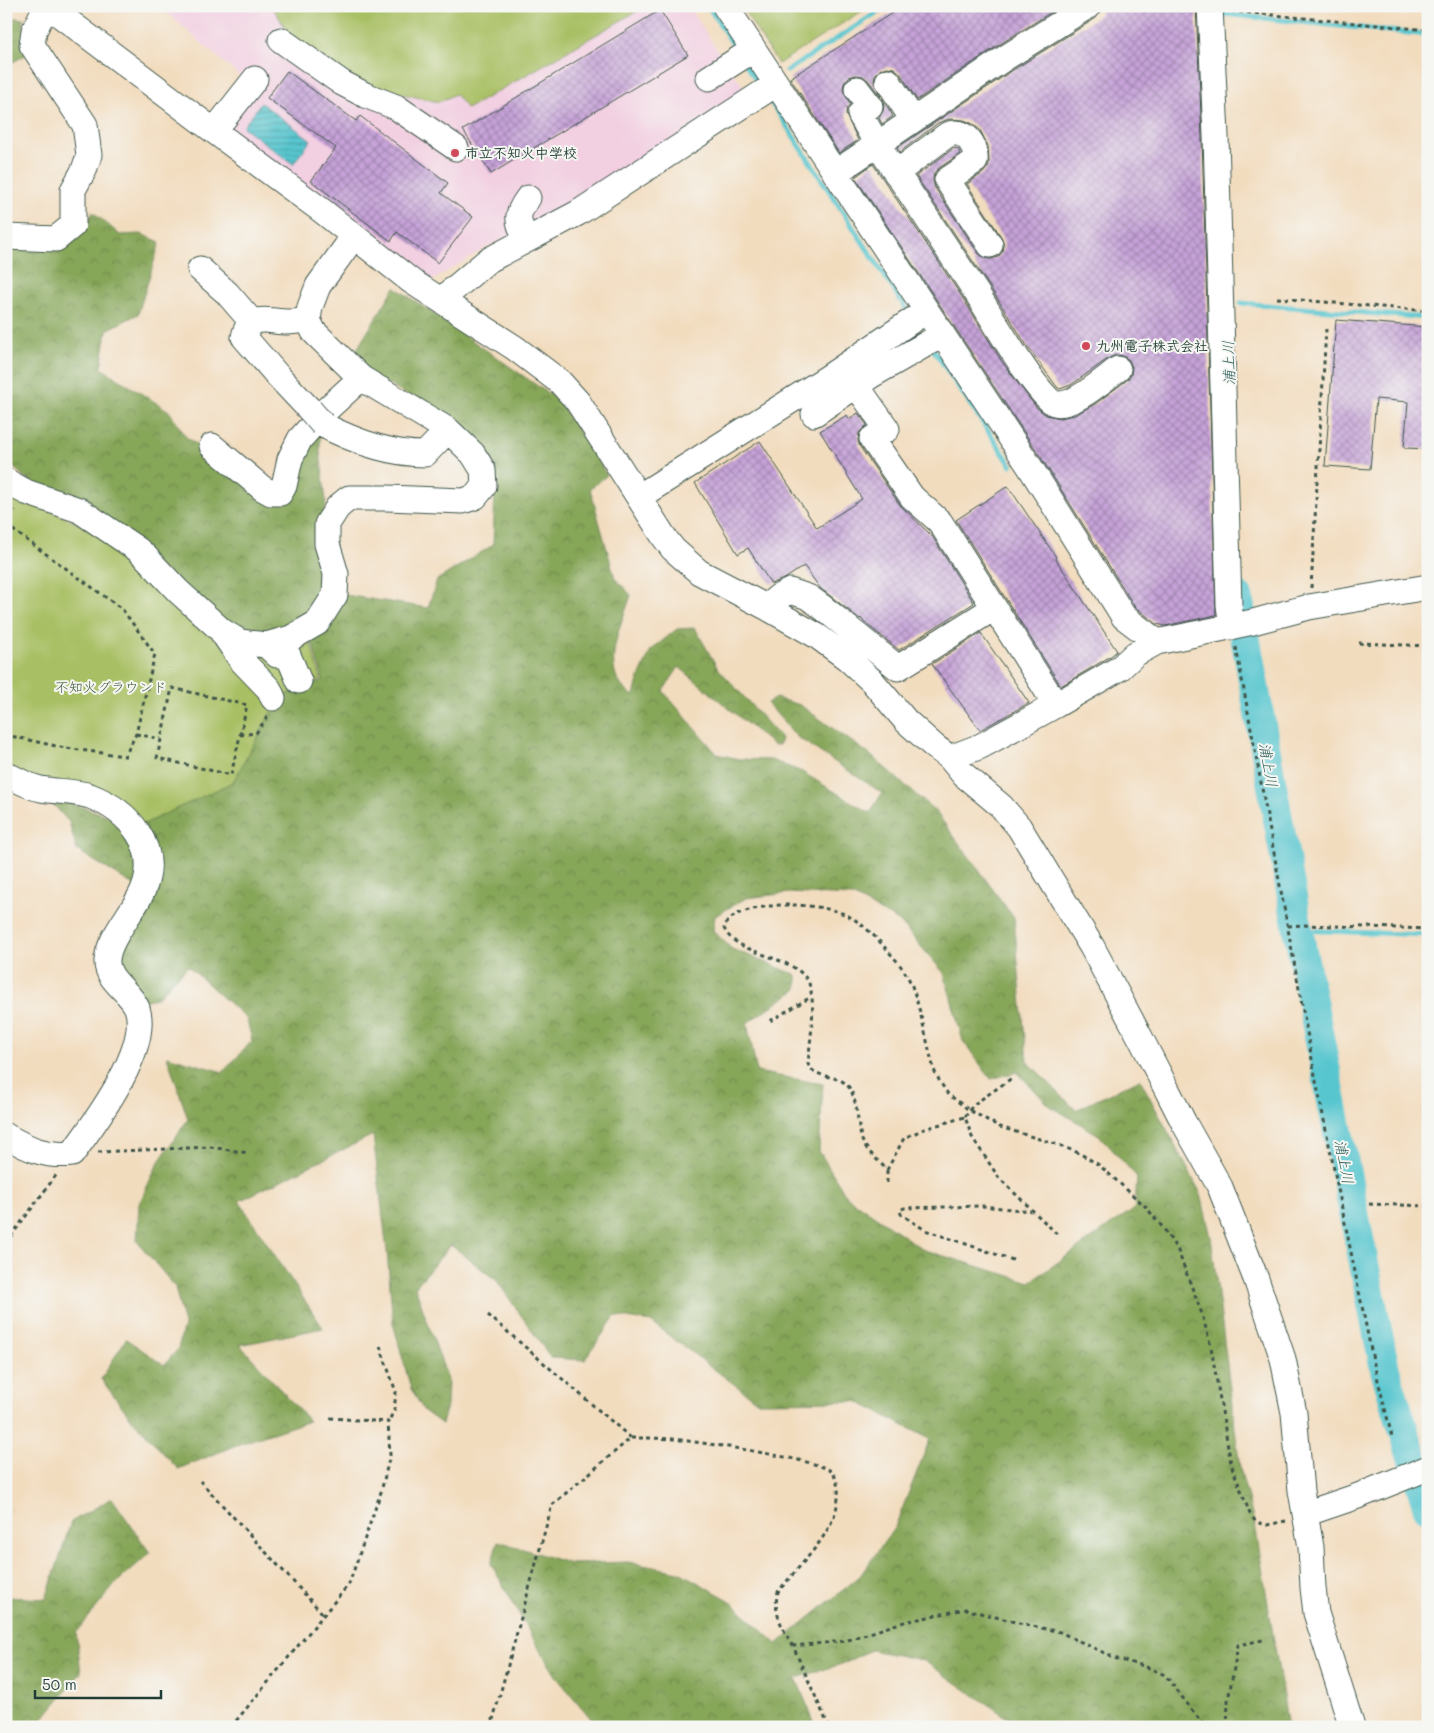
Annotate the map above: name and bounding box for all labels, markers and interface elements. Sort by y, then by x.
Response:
place label: 市立不知火中学校 [465,143,577,162]
marker: 市立不知火中学校 [449,147,461,159]
place label: 九州電子株式会社 [1096,336,1208,355]
marker: 九州電子株式会社 [1080,340,1092,352]
water label: 浦上川 [1217,340,1239,386]
park label: 不知火グラウンド [55,677,167,696]
water label: 浦上川 [1255,741,1283,789]
water label: 浦上川 [1331,1138,1359,1186]
scale bar [35,1668,161,1700]
text: 50 m [42,1674,77,1694]

